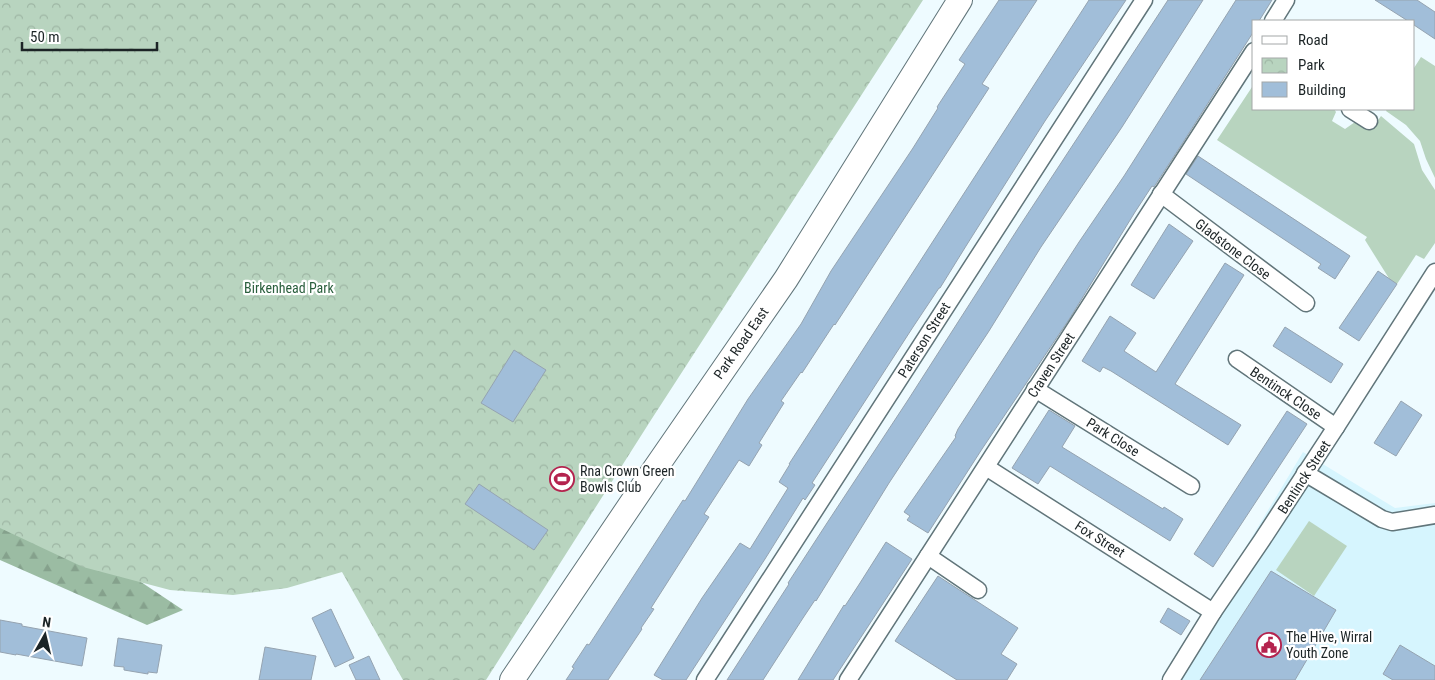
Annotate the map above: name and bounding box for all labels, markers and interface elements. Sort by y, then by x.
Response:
scale bar [22,20,158,52]
legend [1252,20,1415,110]
text: 50 m [30,28,60,46]
text: Road [1298,31,1328,49]
text: Park [1298,56,1325,74]
text: Building [1298,81,1346,99]
street label: Gladstone Close [1192,215,1274,283]
park label: Birkenhead Park [244,280,335,296]
street label: Paterson Street [895,299,953,381]
street label: Park Road East [710,304,772,382]
street label: Craven Street [1024,330,1078,400]
street label: Bentinck Close [1247,363,1325,423]
street label: Park Close [1084,415,1143,460]
street label: Bentinck Street [1274,437,1334,517]
place label: Rna Crown Green Bowls Club [580,463,675,495]
sports icon: Rna Crown Green Bowls Club [549,466,575,492]
street label: Fox Street [1072,517,1128,561]
north arrow [20,610,70,660]
text: N [41,614,52,631]
place label: The Hive, Wirral Youth Zone [1286,629,1372,661]
public building icon: The Hive, Wirral Youth Zone [1256,632,1282,658]

